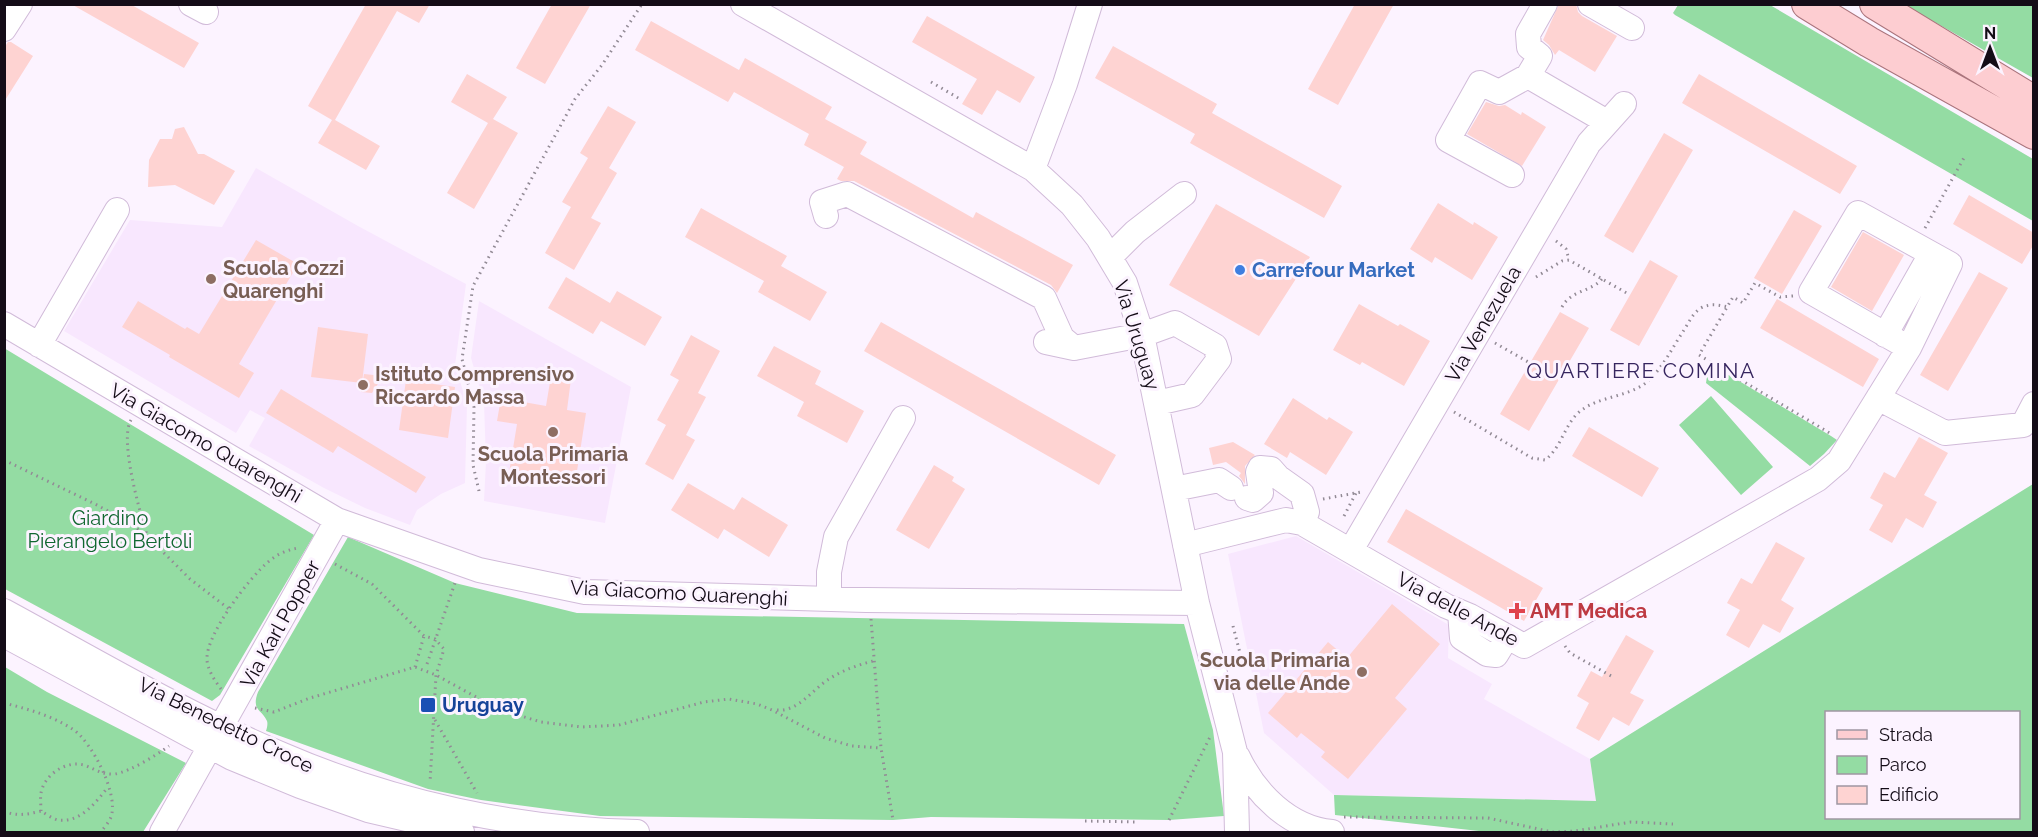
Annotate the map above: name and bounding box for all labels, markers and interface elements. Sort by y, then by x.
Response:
north arrow [1960,18,2020,78]
text: N [1984,24,1996,43]
place label: Scuola Cozzi Quarenghi [223,256,344,303]
place label: Carrefour Market [1252,258,1415,282]
street label: Via Venezuela [1440,262,1526,386]
marker: Carrefour Market [1233,263,1247,277]
marker: Scuola Cozzi Quarenghi [204,272,218,286]
street label: Via Uruguay [1109,277,1165,393]
district label: QUARTIERE COMINA [1526,358,1756,383]
place label: Istituto Comprensivo Riccardo Massa [375,362,574,409]
street label: Via Giacomo Quarenghi [106,378,306,508]
marker: Istituto Comprensivo Riccardo Massa [356,378,370,392]
marker: Scuola Primaria Montessori [546,425,560,439]
place label: Scuola Primaria Montessori [478,442,628,489]
park label: Giardino Pierangelo Bertoli [28,506,192,553]
street label: Via Karl Popper [235,556,325,692]
street label: Via delle Ande [1393,567,1523,651]
street label: Via Giacomo Quarenghi [570,575,788,611]
place label: AMT Medica [1530,599,1647,623]
marker: AMT Medica [1508,602,1526,620]
place label: Scuola Primaria via delle Ande [1200,648,1350,695]
marker: Scuola Primaria via delle Ande [1355,665,1369,679]
street label: Via Benedetto Croce [135,672,318,778]
place label: Uruguay [442,693,524,717]
marker: Uruguay [419,696,437,714]
legend [1825,711,2020,819]
text: Strada [1879,724,1933,745]
text: Parco [1879,754,1927,775]
text: Edificio [1879,784,1939,805]

